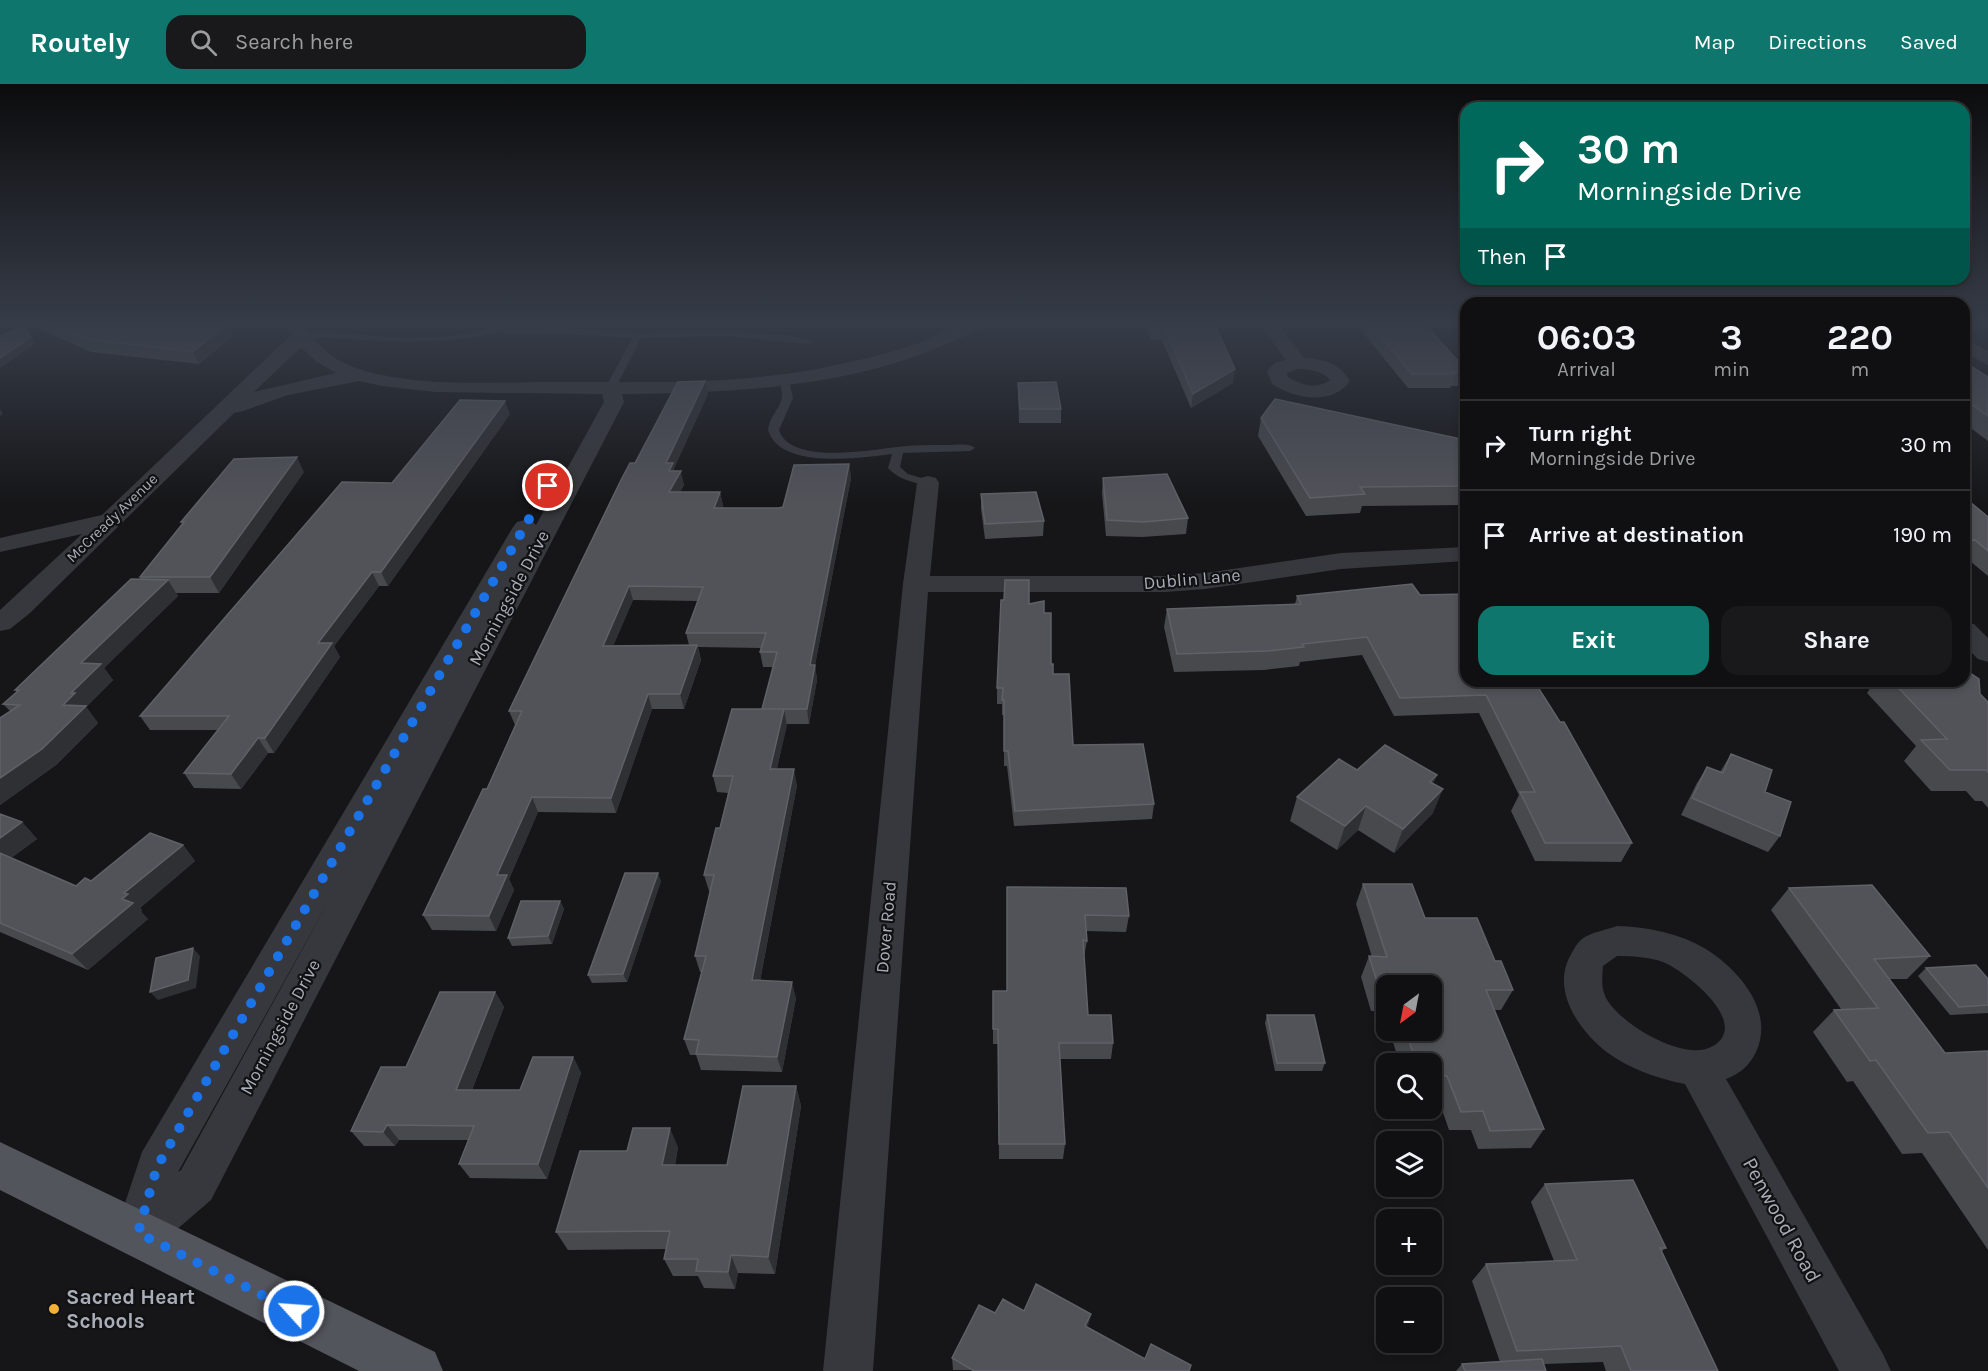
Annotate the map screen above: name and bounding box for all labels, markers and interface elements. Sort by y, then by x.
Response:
search box [166,15,586,69]
text: Routely [30,26,130,59]
icon: search [187,26,220,59]
text: Search here [235,29,353,55]
text: Map [1694,30,1735,54]
text: Directions [1768,30,1867,54]
text: Saved [1900,30,1958,54]
text: 30 m [1577,124,1680,174]
icon: right [1478,126,1556,204]
text: Morningside Drive [1577,175,1802,207]
icon: arrive [1539,240,1572,273]
text: Then [1478,244,1527,270]
text: 06:03 [1537,316,1636,358]
text: 3 [1720,316,1743,358]
text: 220 [1827,316,1893,358]
text: Arrival [1557,358,1616,381]
text: min [1713,358,1750,381]
text: m [1851,358,1869,381]
text: Turn right [1529,421,1632,447]
icon: right [1478,429,1511,462]
text: 30 m [1900,432,1952,458]
text: Morningside Drive [1529,447,1696,470]
pin [522,460,573,511]
icon: arrive [531,469,564,502]
street label: McCready Avenue [63,470,161,566]
icon: arrive [1478,519,1511,552]
text: Arrive at destination [1529,522,1744,548]
text: 190 m [1893,522,1952,548]
street label: Morningside Drive [464,527,554,669]
street label: Dublin Lane [1143,564,1241,594]
button: Exit [1478,606,1709,675]
button: Share [1721,606,1952,675]
street label: Dover Road [871,880,901,974]
street label: Morningside Drive [235,956,325,1098]
north arrow [1376,975,1442,1041]
map controls [1376,975,1442,1353]
button: search [1376,1053,1442,1119]
button: layers [1376,1131,1442,1197]
street label: Penwood Road [1738,1153,1826,1287]
button: + [1376,1209,1442,1275]
position arrow [262,1279,326,1343]
place label: Sacred Heart Schools [66,1285,195,1333]
button: − [1376,1287,1442,1353]
marker: Sacred Heart Schools [47,1302,61,1316]

